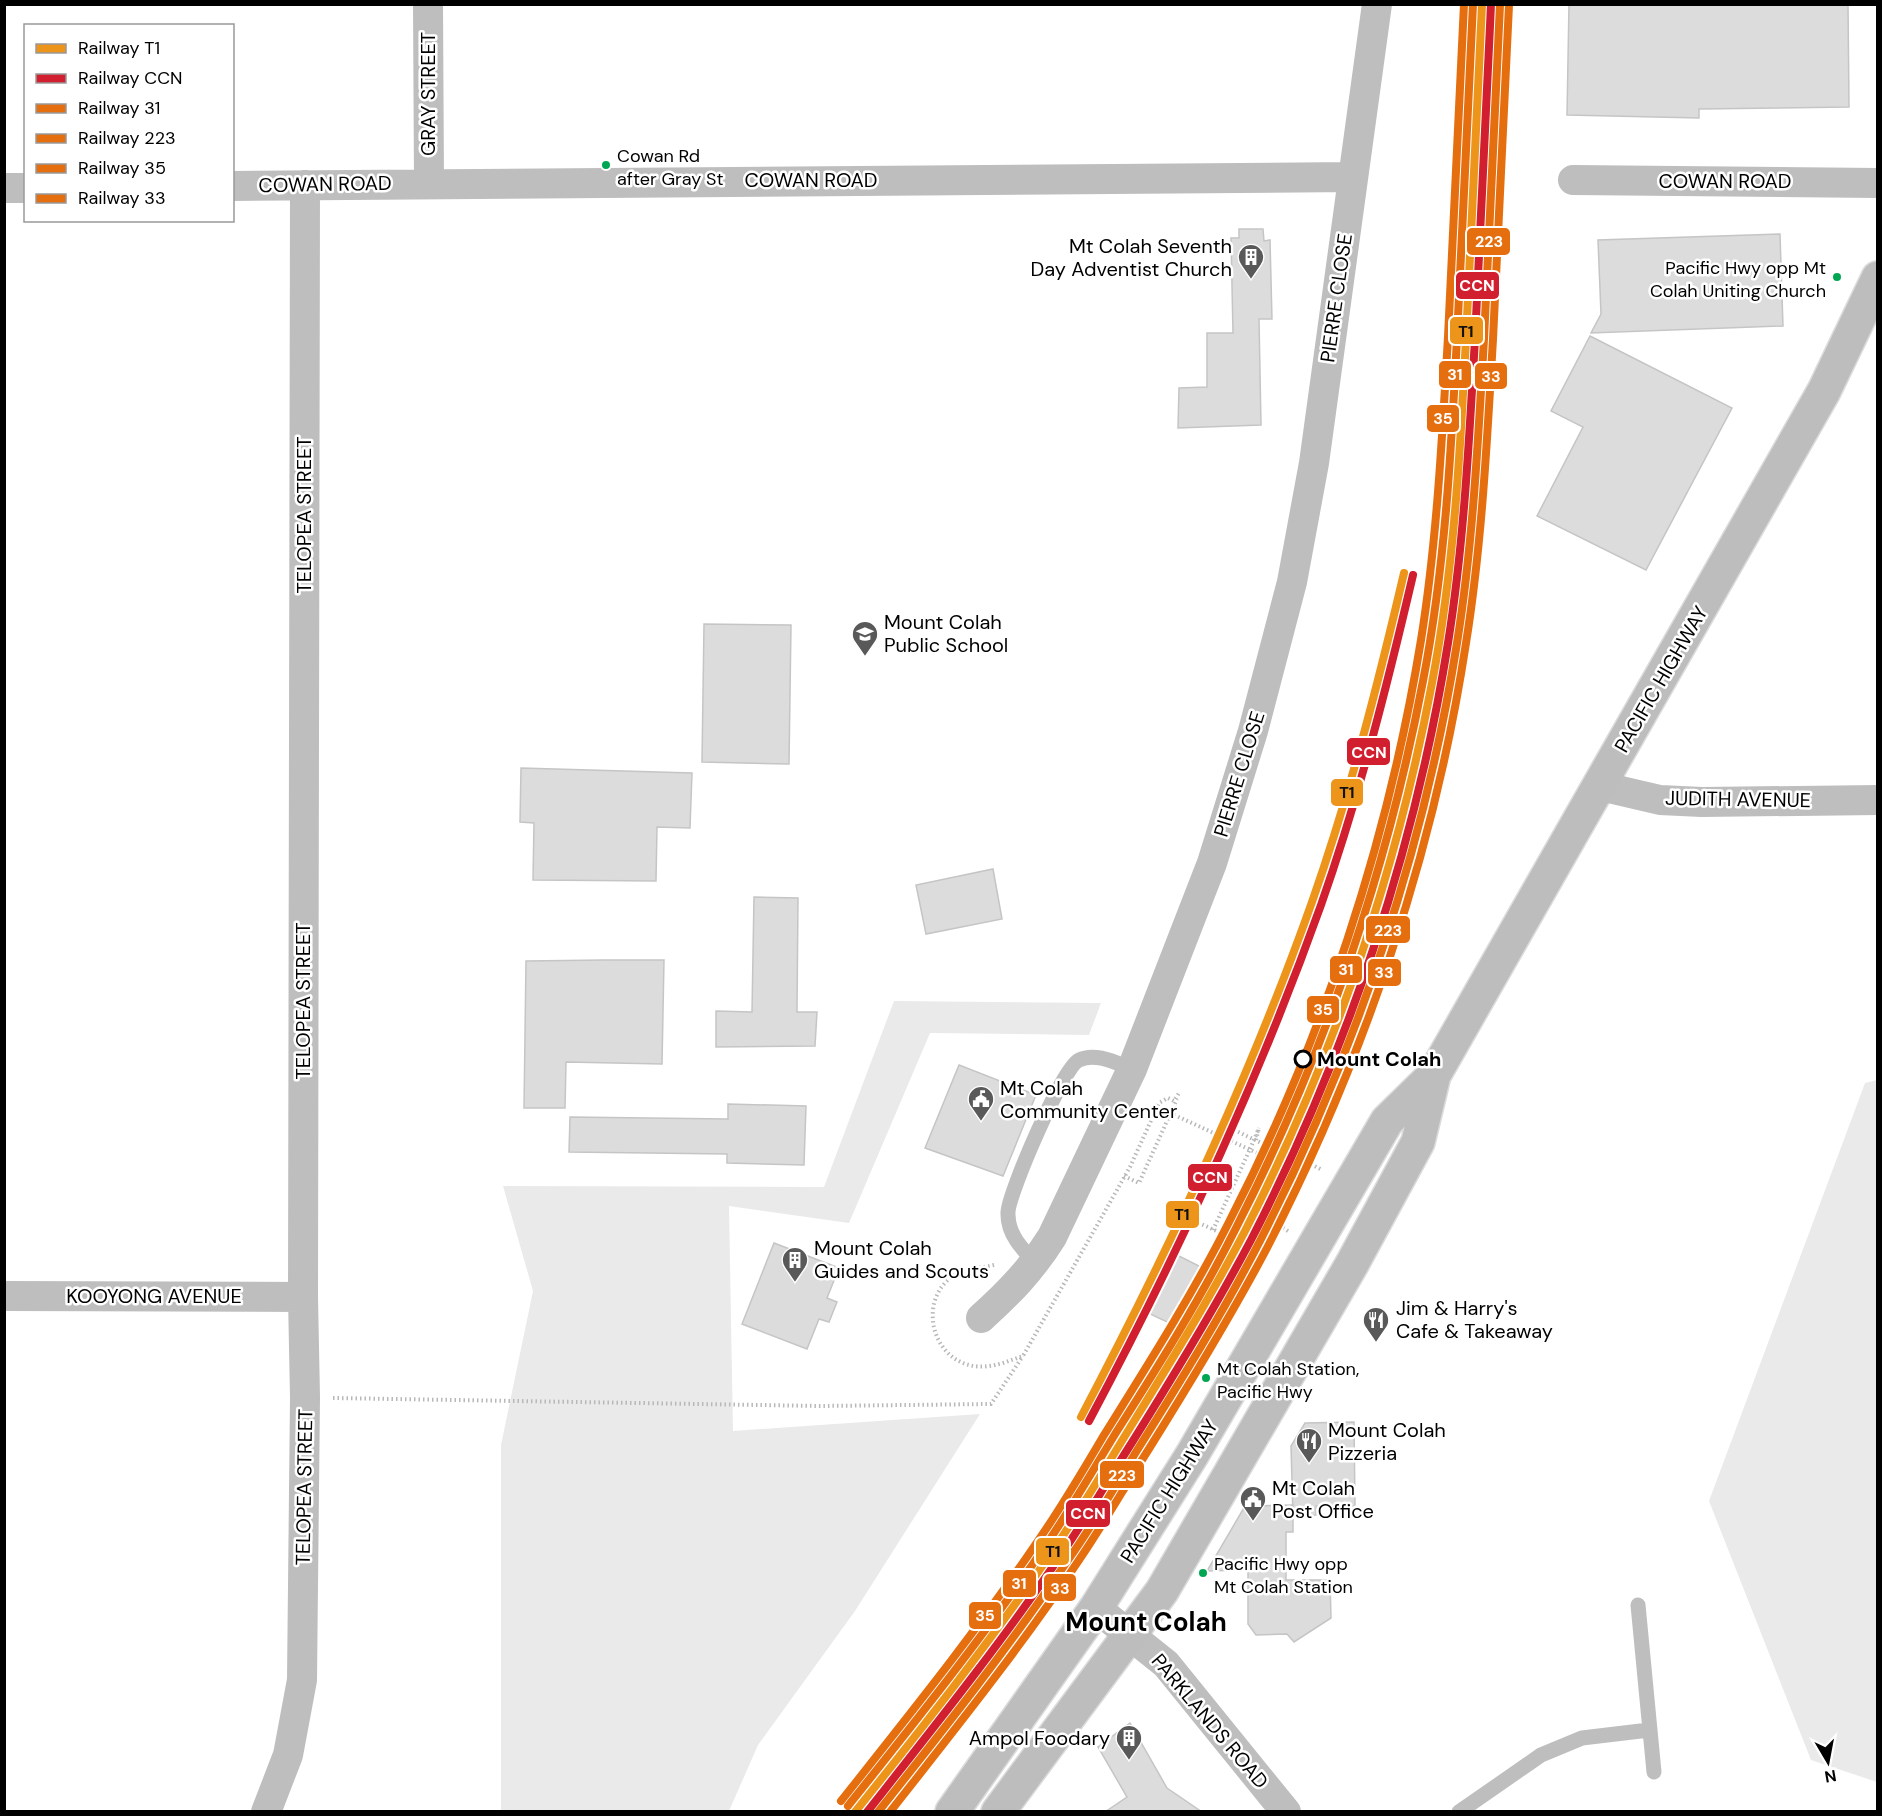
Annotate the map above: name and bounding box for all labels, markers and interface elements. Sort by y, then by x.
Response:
legend [24,24,234,222]
street label: GRAY STREET [415,32,441,156]
text: Railway T1 [78,36,160,60]
text: Railway CCN [78,66,183,90]
text: Railway 31 [78,96,160,120]
text: Railway 223 [78,126,176,150]
place label: Cowan Rd after Gray St [617,144,724,191]
text: Railway 35 [78,156,166,180]
marker: Cowan Rd after Gray St [600,159,612,171]
street label: COWAN ROAD [744,167,878,193]
street label: COWAN ROAD [1658,168,1792,194]
street label: COWAN ROAD [258,170,392,198]
text: Railway 33 [78,186,166,210]
line badge: 223 [1466,227,1511,256]
text: 223 [1475,231,1503,252]
street label: PIERRE CLOSE [1314,232,1358,364]
place label: Mt Colah Seventh Day Adventist Church [1030,233,1232,282]
building icon: Mt Colah Seventh Day Adventist Church [1236,242,1266,280]
place label: Pacific Hwy opp Mt Colah Uniting Church [1650,256,1826,303]
line badge: CCN [1455,271,1500,300]
marker: Pacific Hwy opp Mt Colah Uniting Church [1831,271,1843,283]
text: CCN [1459,275,1495,296]
line badge: T1 [1449,316,1484,345]
text: T1 [1458,321,1474,342]
line badge: 31 [1438,360,1472,389]
line badge: 33 [1474,362,1508,390]
text: 31 [1447,364,1463,385]
text: 33 [1481,366,1501,387]
line badge: 35 [1426,404,1460,433]
text: 35 [1433,408,1453,429]
street label: TELOPEA STREET [291,437,317,593]
street label: PACIFIC HIGHWAY [1609,601,1714,757]
place label: Mount Colah Public School [884,609,1008,658]
school or university icon: Mount Colah Public School [850,619,880,657]
street label: PIERRE CLOSE [1208,708,1270,840]
line badge: CCN [1346,737,1391,766]
text: CCN [1351,742,1387,763]
line badge: T1 [1330,778,1364,807]
text: T1 [1339,782,1355,803]
street label: JUDITH AVENUE [1665,785,1811,813]
line badge: 223 [1365,915,1411,944]
text: 223 [1374,920,1402,941]
street label: TELOPEA STREET [290,923,316,1079]
line badge: 31 [1329,955,1363,984]
line badge: 33 [1367,958,1402,987]
text: 31 [1338,959,1354,980]
text: 33 [1374,962,1394,983]
line badge: 35 [1306,995,1340,1024]
text: 35 [1313,999,1333,1020]
place label: Mount Colah [1317,1046,1441,1072]
marker: Mount Colah [1294,1050,1312,1068]
place label: Mt Colah Community Center [1000,1075,1177,1124]
public building icon: Mt Colah Community Center [966,1084,996,1122]
line badge: CCN [1187,1163,1233,1192]
text: CCN [1192,1167,1228,1188]
line badge: T1 [1165,1200,1200,1229]
text: T1 [1174,1204,1190,1225]
place label: Mount Colah Guides and Scouts [814,1235,989,1284]
building icon: Mount Colah Guides and Scouts [780,1245,810,1283]
street label: KOOYONG AVENUE [66,1283,242,1309]
place label: Jim & Harry's Cafe & Takeaway [1396,1295,1553,1344]
restaurant icon: Jim & Harry's Cafe & Takeaway [1361,1305,1391,1343]
place label: Mt Colah Station, Pacific Hwy [1217,1357,1359,1404]
marker: Mt Colah Station, Pacific Hwy [1200,1372,1212,1384]
street label: TELOPEA STREET [290,1408,318,1566]
street label: PACIFIC HIGHWAY [1114,1414,1224,1568]
place label: Mount Colah Pizzeria [1328,1417,1446,1466]
restaurant icon: Mount Colah Pizzeria [1294,1426,1324,1464]
line badge: 223 [1099,1460,1145,1489]
text: 223 [1108,1465,1136,1486]
place label: Mt Colah Post Office [1272,1475,1374,1524]
public building icon: Mt Colah Post Office [1238,1484,1268,1522]
line badge: CCN [1065,1499,1111,1528]
text: CCN [1070,1503,1106,1524]
line badge: T1 [1035,1537,1070,1566]
text: T1 [1045,1541,1061,1562]
place label: Pacific Hwy opp Mt Colah Station [1214,1552,1353,1599]
marker: Pacific Hwy opp Mt Colah Station [1197,1567,1209,1579]
line badge: 31 [1002,1569,1037,1598]
text: 31 [1011,1573,1027,1594]
line badge: 33 [1043,1573,1077,1602]
text: 33 [1050,1578,1070,1599]
line badge: 35 [968,1601,1002,1630]
text: 35 [975,1605,995,1626]
district label: Mount Colah [1065,1605,1227,1639]
street label: PARKLANDS ROAD [1146,1648,1274,1794]
building icon: Ampol Foodary [1114,1723,1144,1761]
place label: Ampol Foodary [969,1725,1110,1751]
north arrow [1798,1732,1858,1792]
text: N [1823,1765,1838,1788]

